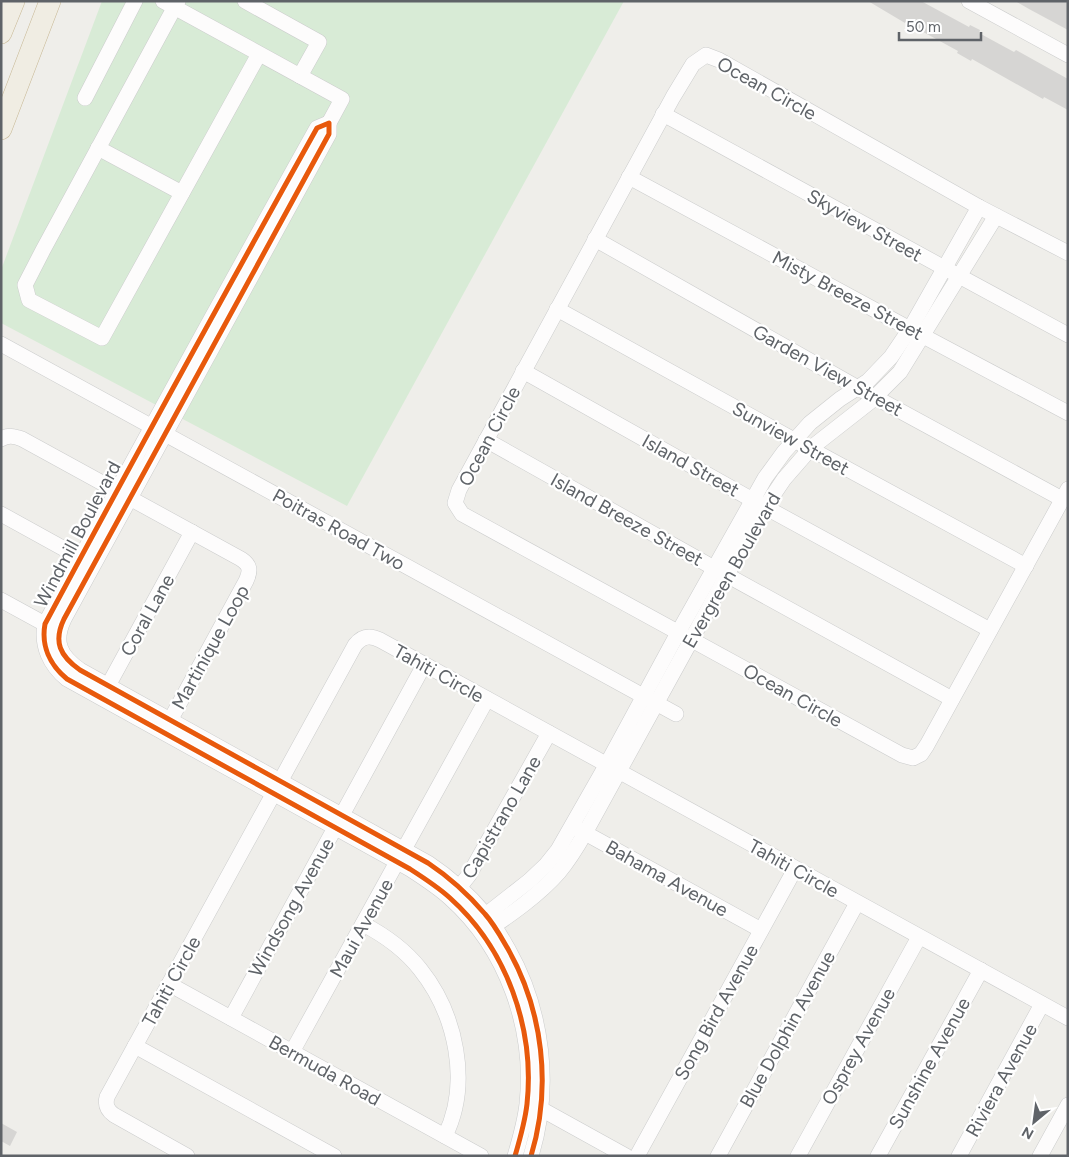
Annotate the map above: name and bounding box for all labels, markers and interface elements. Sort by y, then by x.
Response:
scale bar [899,10,982,42]
text: 50 m [906,18,941,36]
street label: Ocean Circle [713,52,820,125]
street label: Skyview Street [803,184,926,267]
street label: Misty Breeze Street [768,246,927,345]
street label: Garden View Street [749,320,907,421]
street label: Ocean Circle [454,382,525,490]
street label: Sunview Street [728,397,853,480]
street label: Island Street [638,429,743,502]
street label: Windmill Boulevard [29,457,126,611]
street label: Island Breeze Street [547,468,707,571]
street label: Poitras Road Two [269,484,409,575]
street label: Evergreen Boulevard [678,488,785,652]
street label: Coral Lane [115,570,179,660]
street label: Martinique Loop [167,581,254,713]
street label: Tahiti Circle [390,639,488,708]
street label: Ocean Circle [739,659,846,732]
street label: Capistrano Lane [457,752,546,883]
street label: Windsong Avenue [244,834,339,981]
street label: Tahiti Circle [745,834,843,903]
street label: Bahama Avenue [602,835,732,922]
street label: Maui Avenue [325,875,398,982]
street label: Tahiti Circle [137,932,206,1030]
street label: Song Bird Avenue [670,940,763,1084]
street label: Blue Dolphin Avenue [735,947,840,1112]
street label: Osprey Avenue [817,984,900,1109]
street label: Sunshine Avenue [884,994,975,1133]
street label: Riviera Avenue [961,1020,1042,1141]
street label: Bermuda Road [265,1030,385,1111]
north arrow [1009,1097,1059,1147]
text: N [1019,1123,1037,1143]

